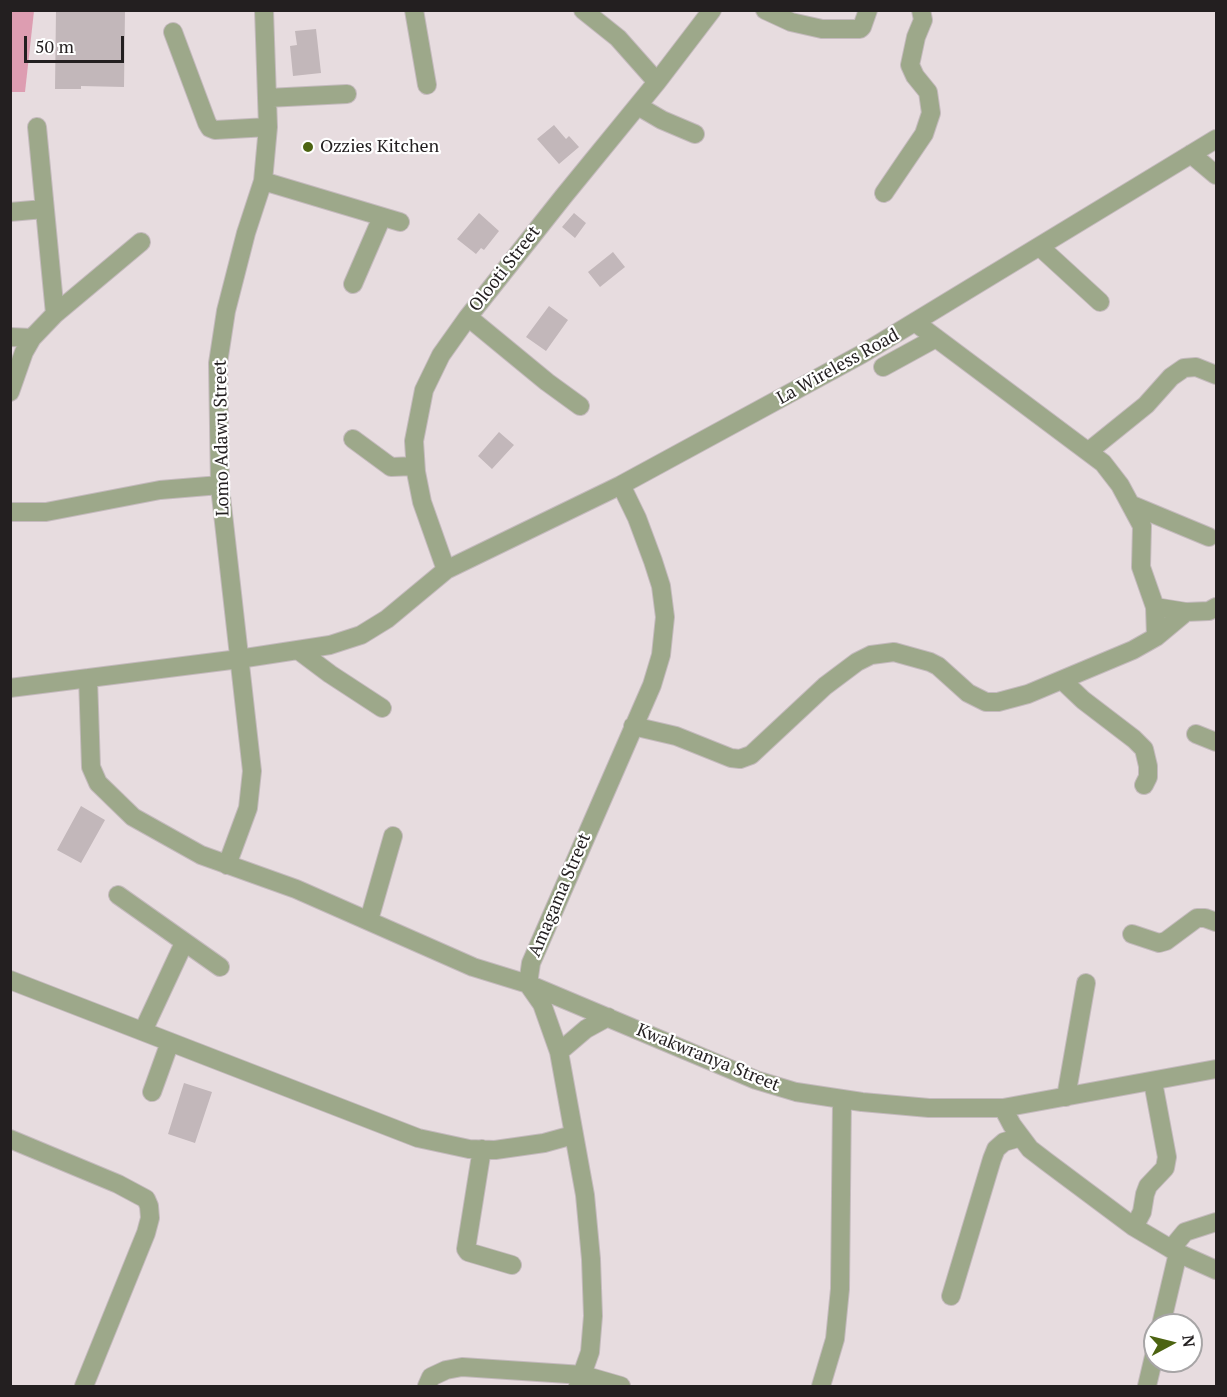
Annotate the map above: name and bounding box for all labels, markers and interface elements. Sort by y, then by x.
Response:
scale bar [27,24,128,62]
text: 50 m [35,34,74,58]
place label: Ozzies Kitchen [320,136,439,158]
marker: Ozzies Kitchen [301,140,315,154]
street label: Olooti Street [465,222,545,316]
street label: La Wireless Road [773,325,903,409]
street label: Lomo Adawu Street [210,359,234,517]
street label: Amagama Street [524,830,596,960]
street label: Kwakwranya Street [633,1019,783,1097]
north arrow [1143,1313,1203,1373]
text: N [1177,1334,1201,1348]

